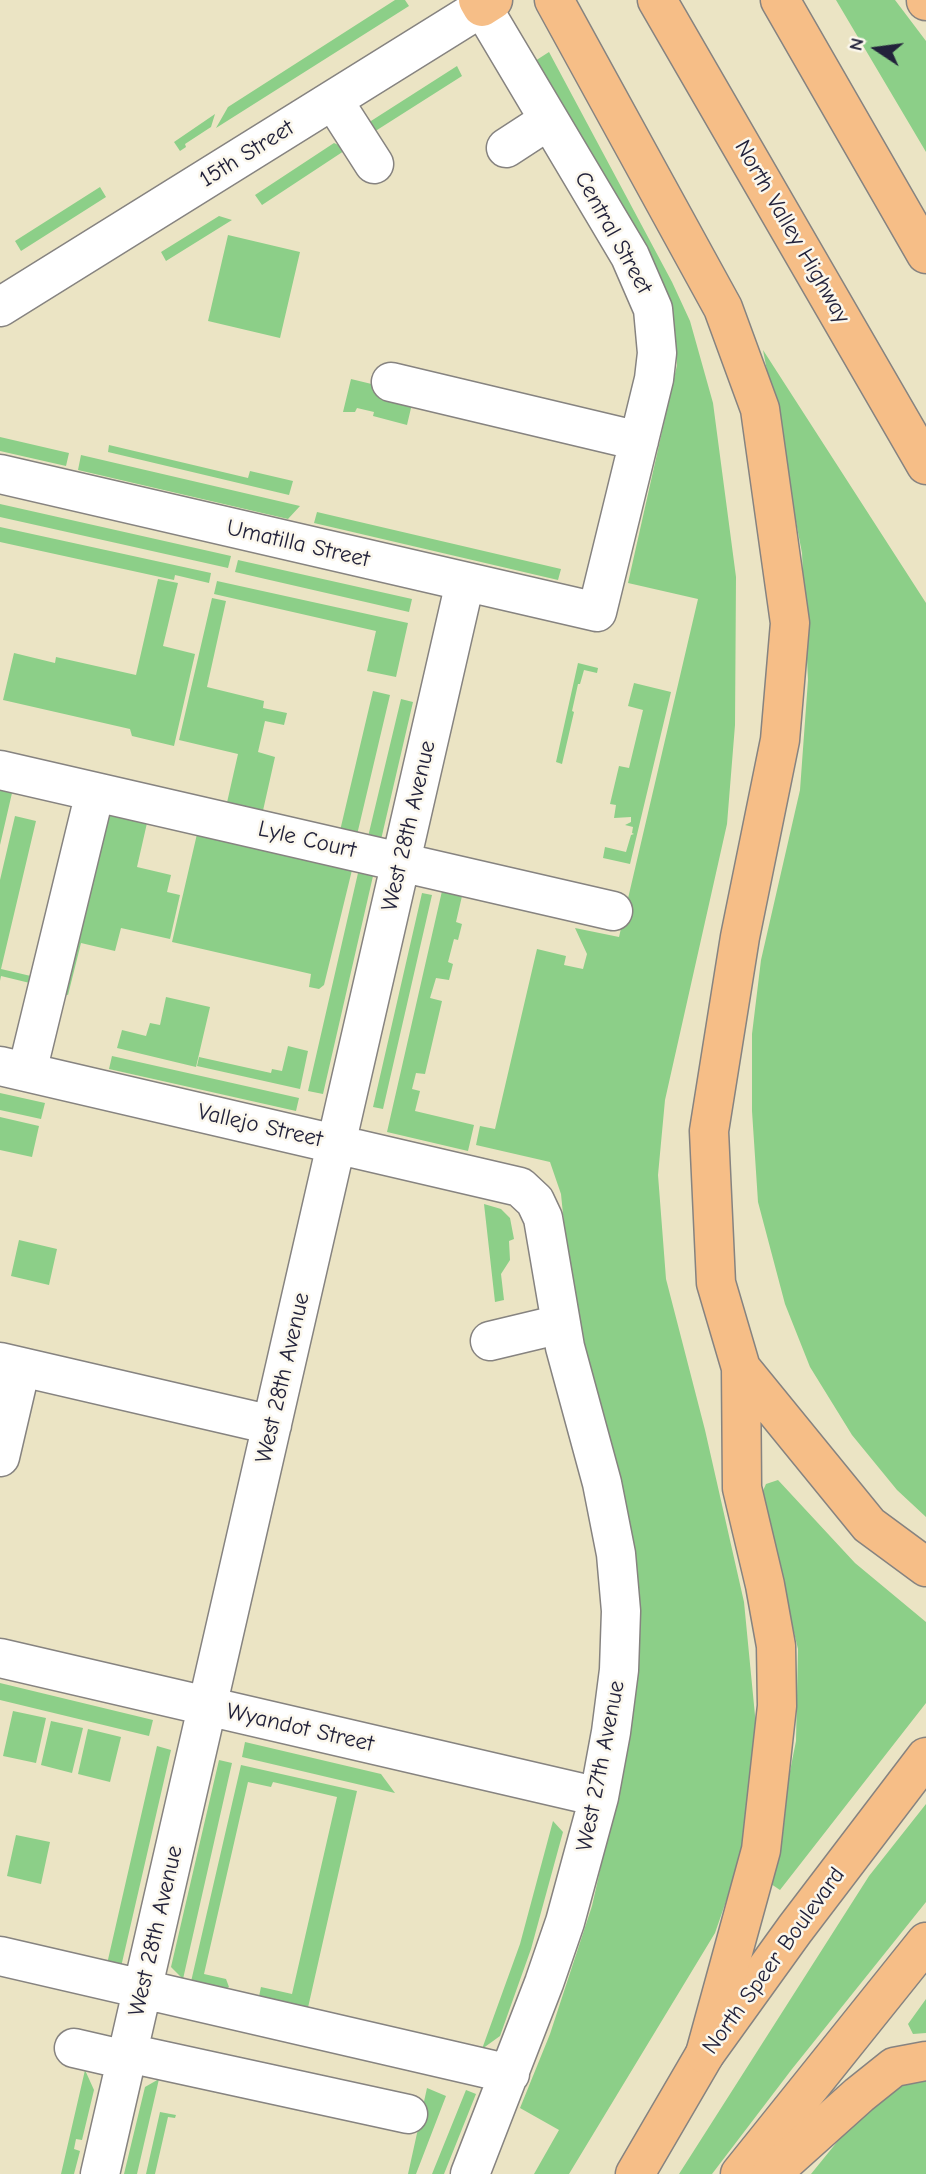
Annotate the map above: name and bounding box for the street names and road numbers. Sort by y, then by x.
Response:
street label: 15th Street [195,114,299,194]
street label: North Valley Highway [728,135,856,329]
street label: Central Street [568,167,658,299]
street label: Umatilla Street [224,514,372,574]
street label: West 28th Avenue [376,738,442,914]
street label: Lyle Court [255,815,359,865]
street label: Vallejo Street [195,1098,325,1154]
street label: West 28th Avenue [250,1290,316,1466]
street label: West 27th Avenue [571,1678,631,1854]
street label: Wyandot Street [224,1698,376,1758]
street label: West 28th Avenue [123,1843,189,2019]
street label: North Speer Boulevard [697,1862,851,2060]

